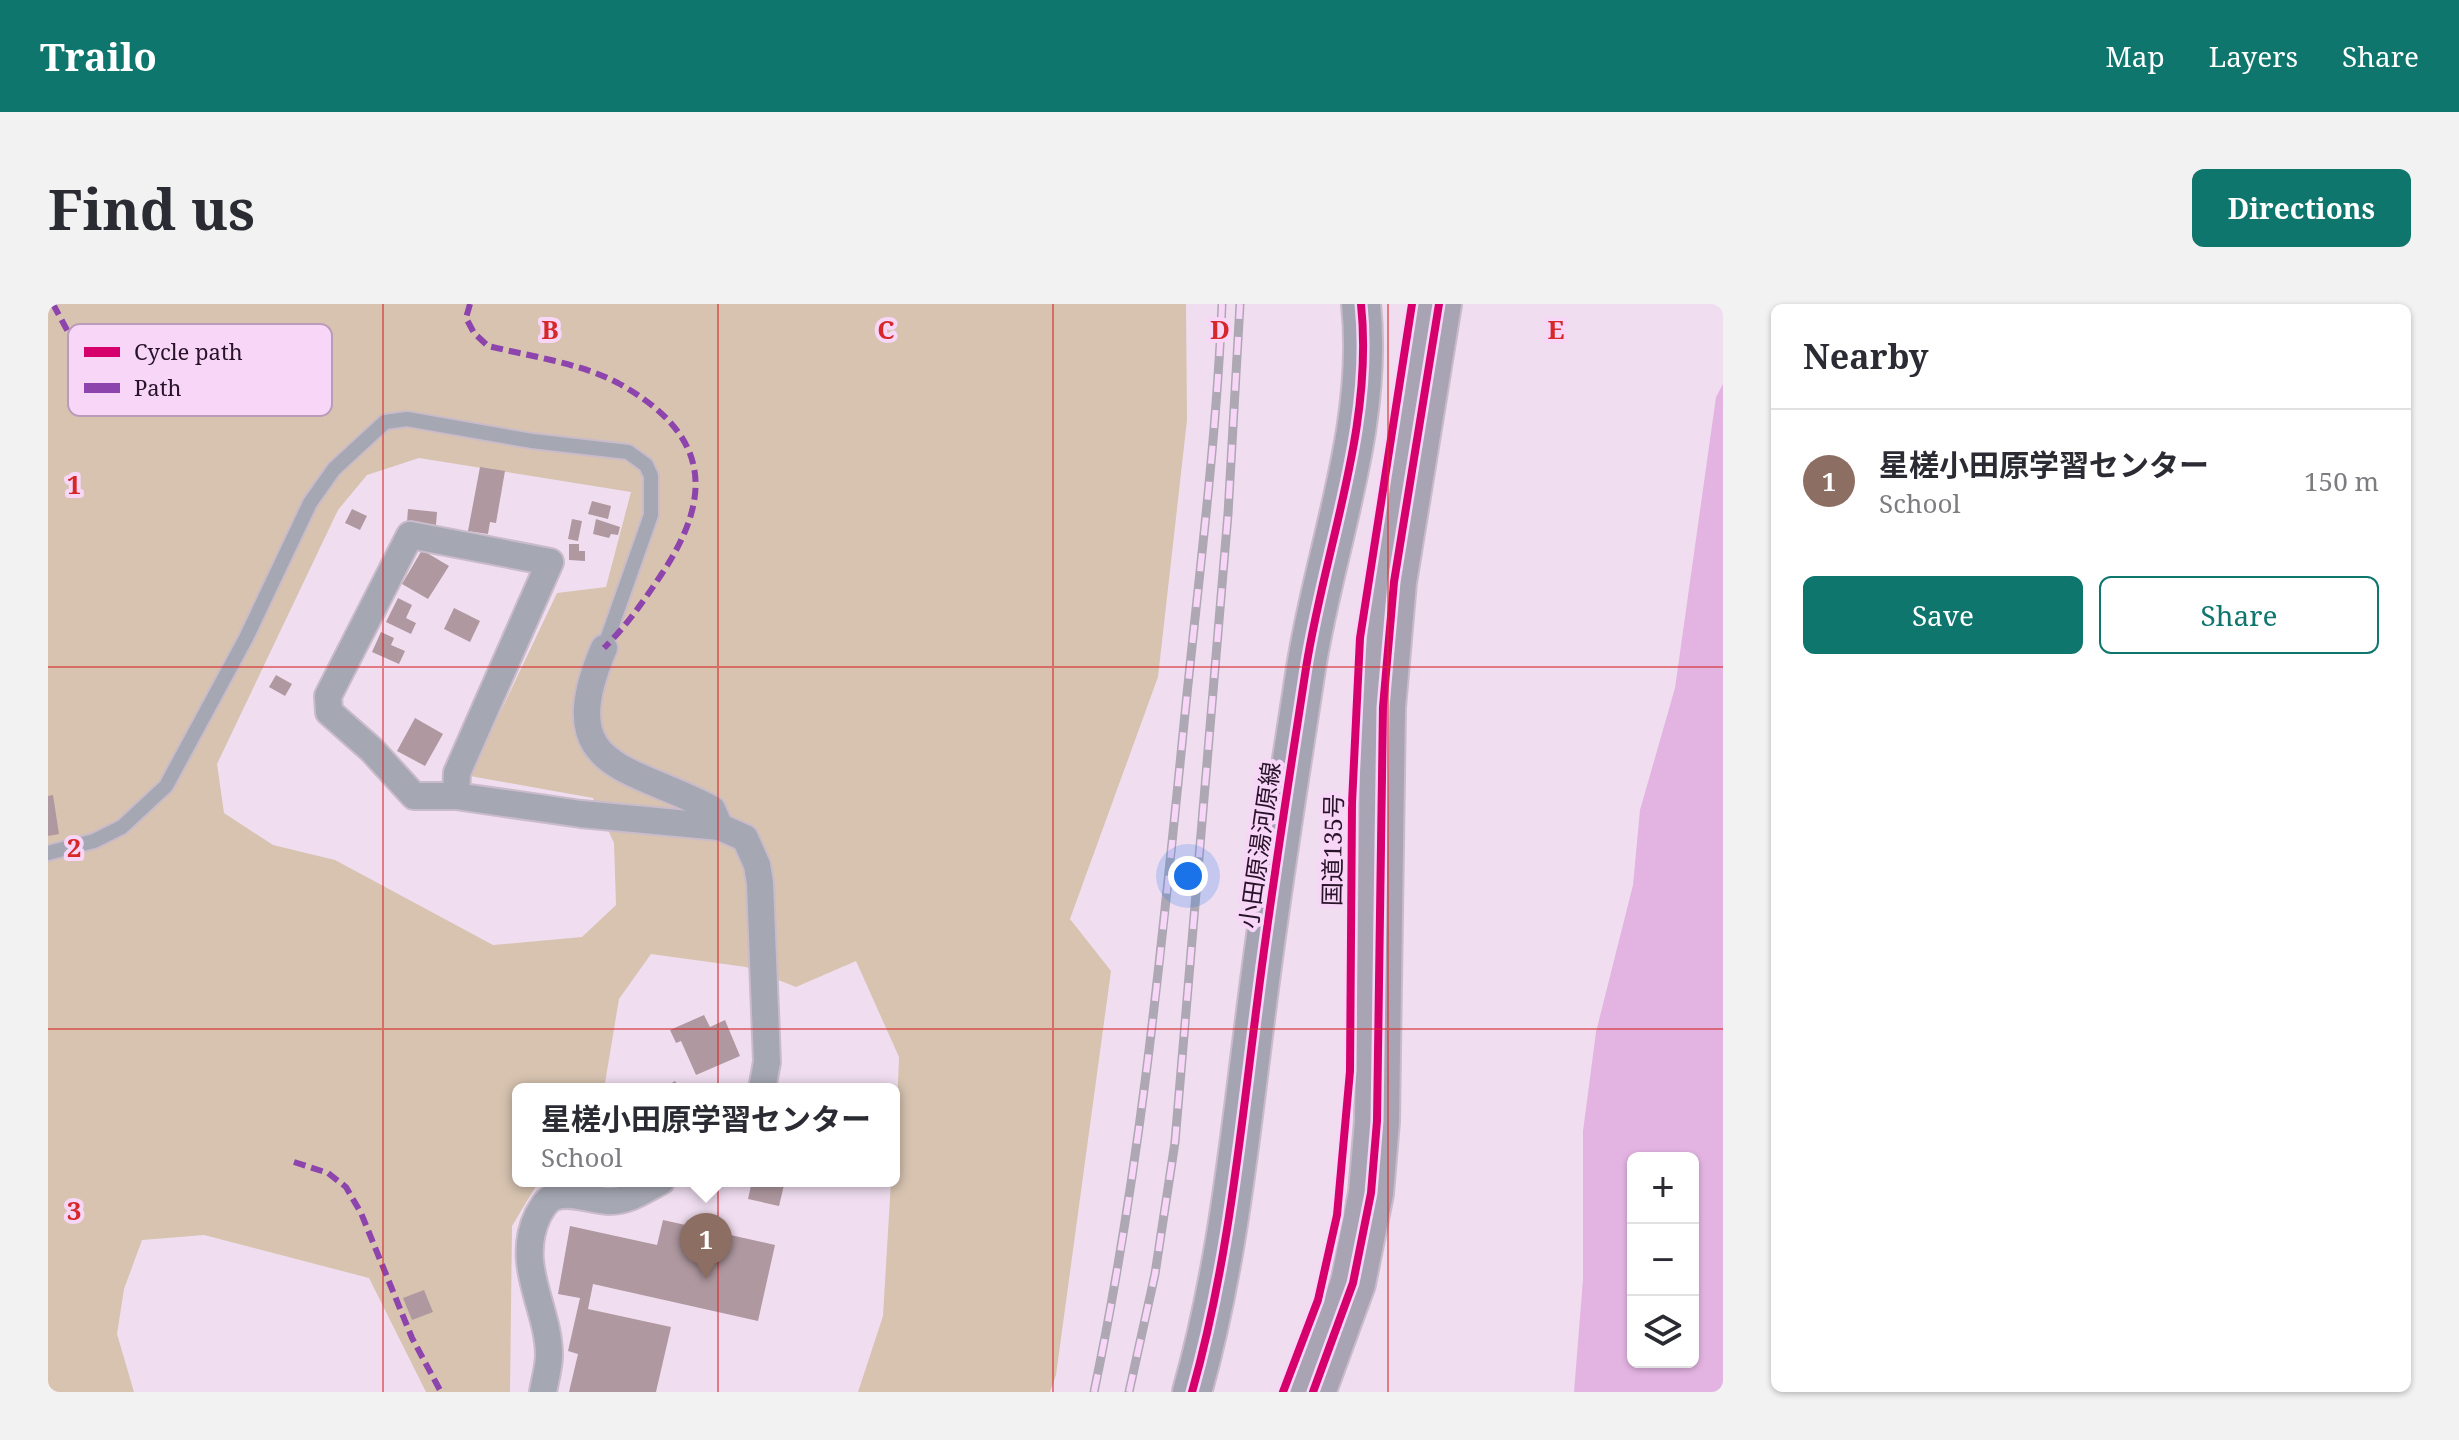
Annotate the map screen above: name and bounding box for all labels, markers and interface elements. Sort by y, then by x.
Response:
text: Trailo [40,30,157,82]
text: Map [2106,37,2165,75]
text: Layers [2209,37,2298,75]
text: Share [2342,37,2419,75]
button: Directions [2192,169,2411,247]
text: Find us [48,170,255,246]
text: B [541,311,559,347]
text: C [877,311,895,347]
text: D [1210,311,1230,347]
text: E [1548,311,1565,347]
legend [68,324,332,416]
text: Nearby [1803,333,1929,379]
text: Cycle path [134,336,243,366]
text: Path [134,372,181,402]
text: 星槎小田原学習センター [1879,444,2209,485]
text: 1 [1822,463,1836,499]
text: 150 m [2304,463,2379,499]
text: 1 [67,466,81,502]
text: School [1879,485,1961,521]
button: Save [1803,576,2083,654]
button: Share [2099,576,2379,654]
street label: 小田原湯河原線 [1231,760,1287,930]
street label: 国道135号 [1315,794,1349,906]
text: 2 [67,829,81,865]
your location [1168,856,1208,896]
popup [512,1083,900,1187]
text: 星槎小田原学習センター [541,1098,871,1139]
text: School [541,1139,623,1175]
map controls [1627,1152,1699,1368]
button: + [1627,1152,1699,1224]
text: 3 [67,1192,81,1228]
pin: 1 [680,1213,732,1279]
button: − [1627,1224,1699,1296]
button: layers [1627,1296,1699,1368]

